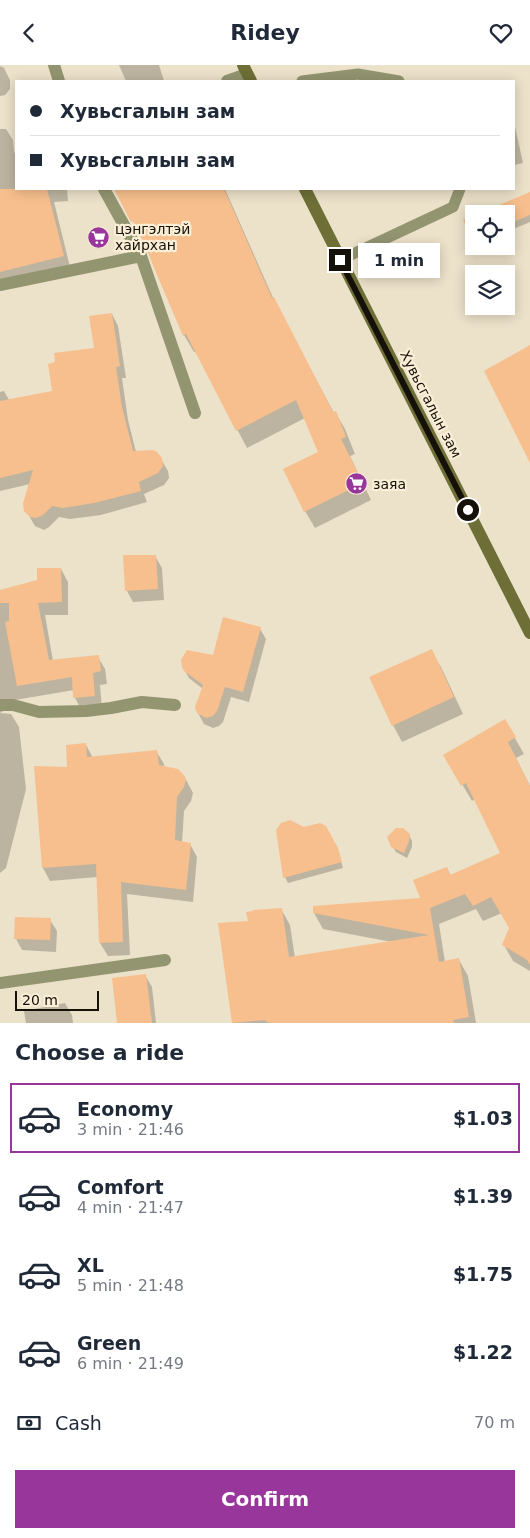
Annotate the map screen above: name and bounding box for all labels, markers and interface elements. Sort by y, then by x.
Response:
icon: back [15,19,43,47]
icon: heart [487,19,515,47]
text: Ridey [230,20,300,45]
text: Хувьсгалын зам [60,100,235,122]
text: Хувьсгалын зам [60,149,235,171]
map controls [465,205,515,315]
button: locate [465,205,515,255]
place label: цэнгэлтэй хайрхан [115,221,190,253]
supermarket icon: цэнгэлтэй хайрхан [87,225,111,249]
callout: 1 min [358,243,440,277]
route end [329,249,351,271]
text: 1 min [374,251,424,270]
button: layers [465,265,515,315]
street label: Хувьсгалын зам [397,348,465,460]
supermarket icon: заяа [345,472,369,496]
place label: заяа [373,476,406,492]
route start [457,499,479,521]
scale bar [15,988,99,1011]
text: 20 m [22,992,58,1008]
text: Choose a ride [15,1040,184,1065]
icon: car [17,1096,62,1141]
text: Economy [77,1098,173,1120]
text: $1.03 [453,1107,513,1129]
text: 3 min · 21:46 [77,1120,184,1139]
icon: car [17,1174,62,1219]
text: Comfort [77,1176,164,1198]
text: $1.39 [453,1185,513,1207]
text: 4 min · 21:47 [77,1198,184,1217]
icon: car [17,1252,62,1297]
text: XL [77,1254,104,1276]
text: $1.75 [453,1263,513,1285]
text: 5 min · 21:48 [77,1276,184,1295]
icon: car [17,1330,62,1375]
text: Green [77,1332,141,1354]
text: $1.22 [453,1341,513,1363]
text: 6 min · 21:49 [77,1354,184,1373]
icon: cash [15,1409,43,1437]
text: Cash [55,1412,102,1434]
text: 70 m [474,1413,515,1432]
button: Confirm [15,1470,515,1528]

